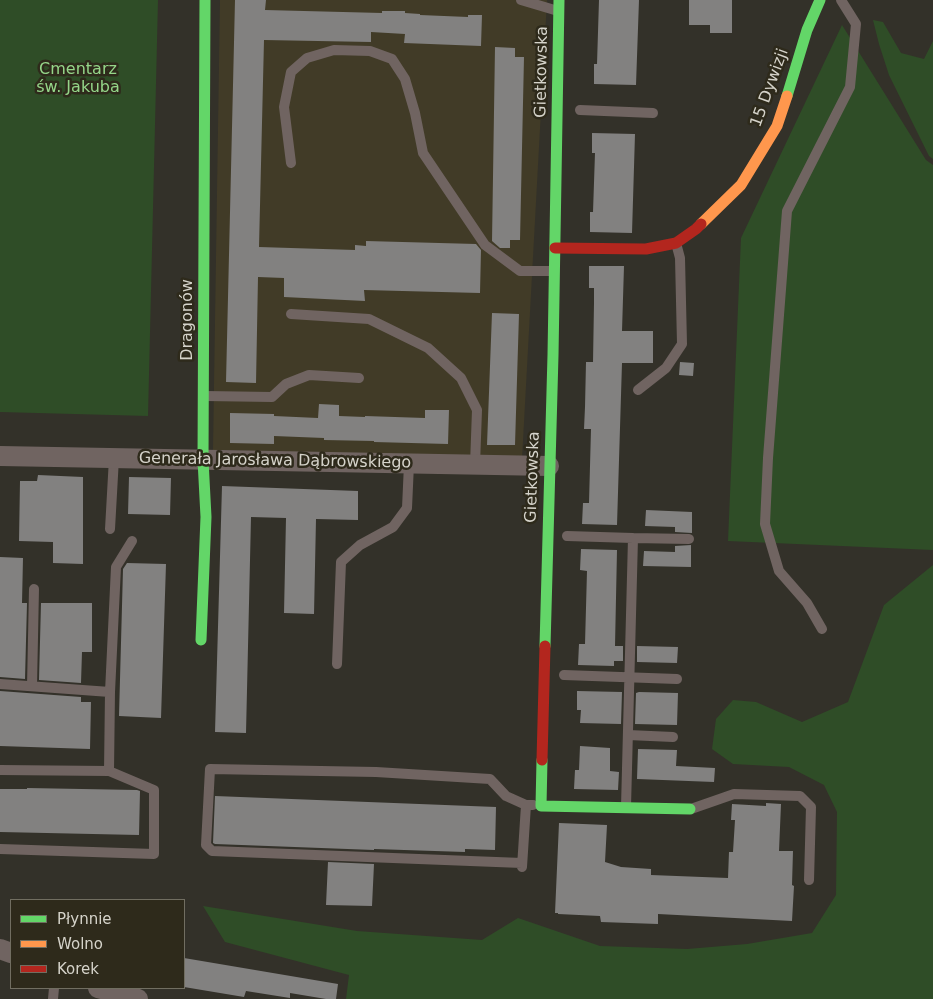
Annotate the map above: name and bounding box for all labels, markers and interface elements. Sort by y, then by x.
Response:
street label: Gietkowska [532,26,552,118]
street label: 15 Dywizji [747,46,793,130]
park label: Cmentarz św. Jakuba [36,60,120,98]
street label: Dragonów [178,279,198,361]
street label: Gietkowska [522,431,544,523]
street label: Generała Jarosława Dąbrowskiego [139,449,411,473]
legend [10,899,185,989]
text: Płynnie [57,910,112,928]
text: Wolno [57,935,103,953]
text: Korek [57,960,99,978]

